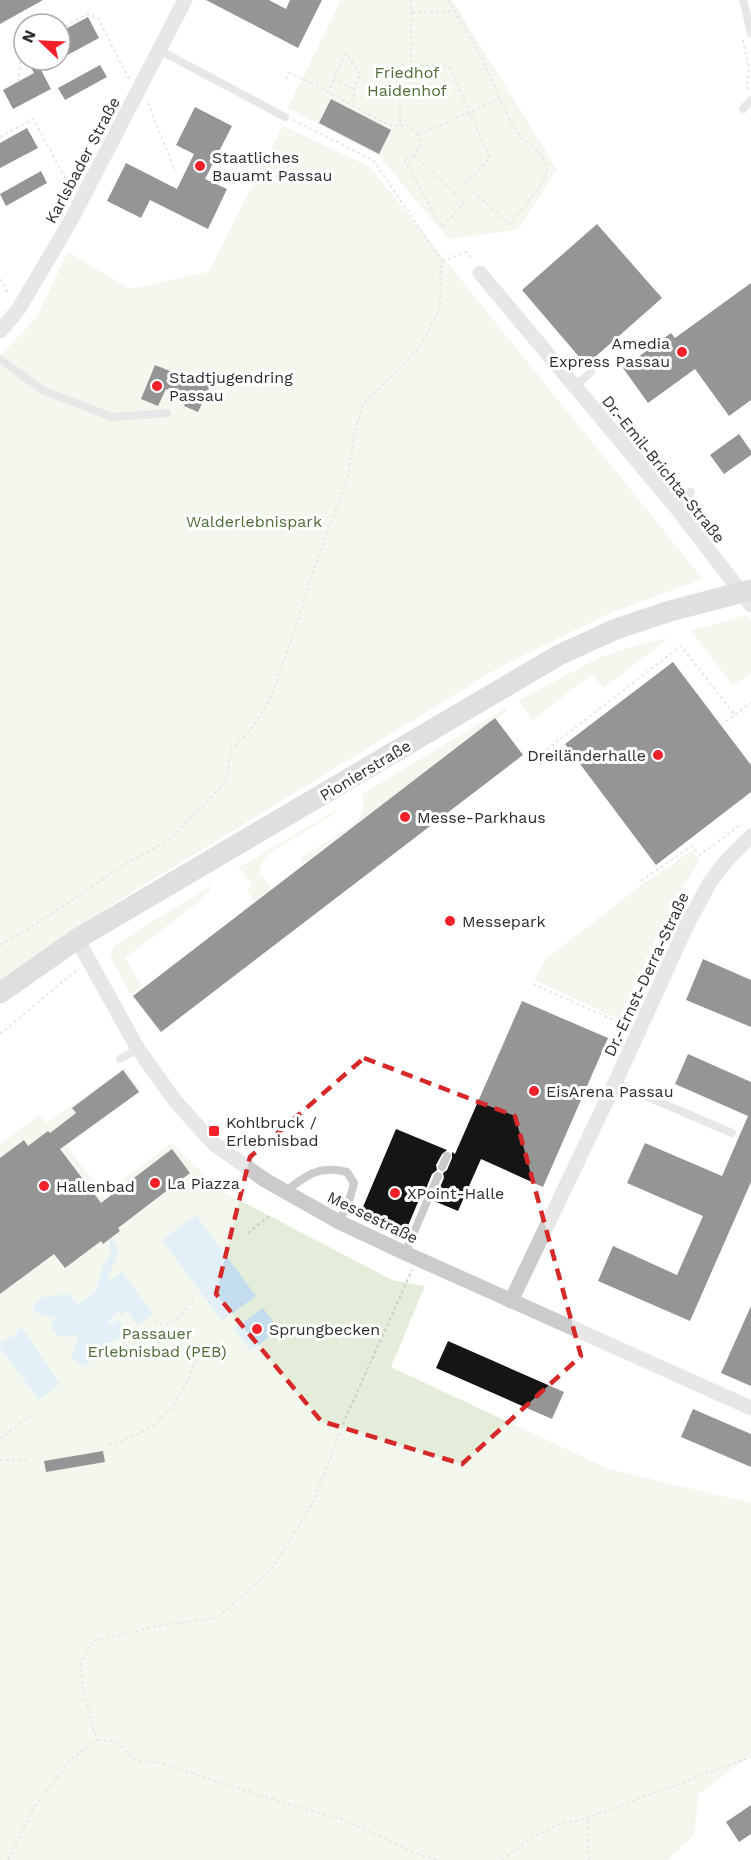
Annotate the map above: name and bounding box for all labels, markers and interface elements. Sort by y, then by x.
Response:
north arrow [12,12,72,72]
text: N [18,27,40,46]
park label: Friedhof Haidenhof [367,63,448,100]
street label: Karlsbader Straße [41,94,124,227]
place label: Staatliches Bauamt Passau [212,148,332,185]
marker: Staatliches Bauamt Passau [193,159,207,173]
place label: Amedia Express Passau [549,334,670,371]
marker: Amedia Express Passau [675,345,689,359]
place label: Stadtjugendring Passau [169,368,293,405]
marker: Stadtjugendring Passau [150,379,164,393]
street label: Dr.-Emil-Brichta-Straße [598,392,729,547]
park label: Walderlebnispark [186,512,322,531]
street label: Pionierstraße [316,736,414,805]
place label: Dreiländerhalle [527,746,646,765]
marker: Dreiländerhalle [651,748,665,762]
place label: Messe-Parkhaus [417,808,546,827]
marker: Messe-Parkhaus [398,810,412,824]
street label: Dr.-Ernst-Derra-Straße [600,889,693,1059]
place label: Messepark [462,912,546,931]
marker: Messepark [443,914,457,928]
place label: EisArena Passau [546,1082,674,1101]
marker: EisArena Passau [527,1084,541,1098]
place label: Kohlbruck / Erlebnisbad [226,1113,319,1150]
marker: Kohlbruck / Erlebnisbad [207,1124,221,1138]
place label: La Piazza [167,1174,240,1193]
marker: La Piazza [148,1176,162,1190]
place label: Hallenbad [56,1177,135,1196]
marker: Hallenbad [37,1179,51,1193]
place label: XPoint-Halle [407,1184,504,1203]
marker: XPoint-Halle [388,1186,402,1200]
street label: Messestraße [324,1187,421,1248]
place label: Sprungbecken [269,1320,380,1339]
marker: Sprungbecken [250,1322,264,1336]
park label: Passauer Erlebnisbad (PEB) [88,1324,226,1361]

